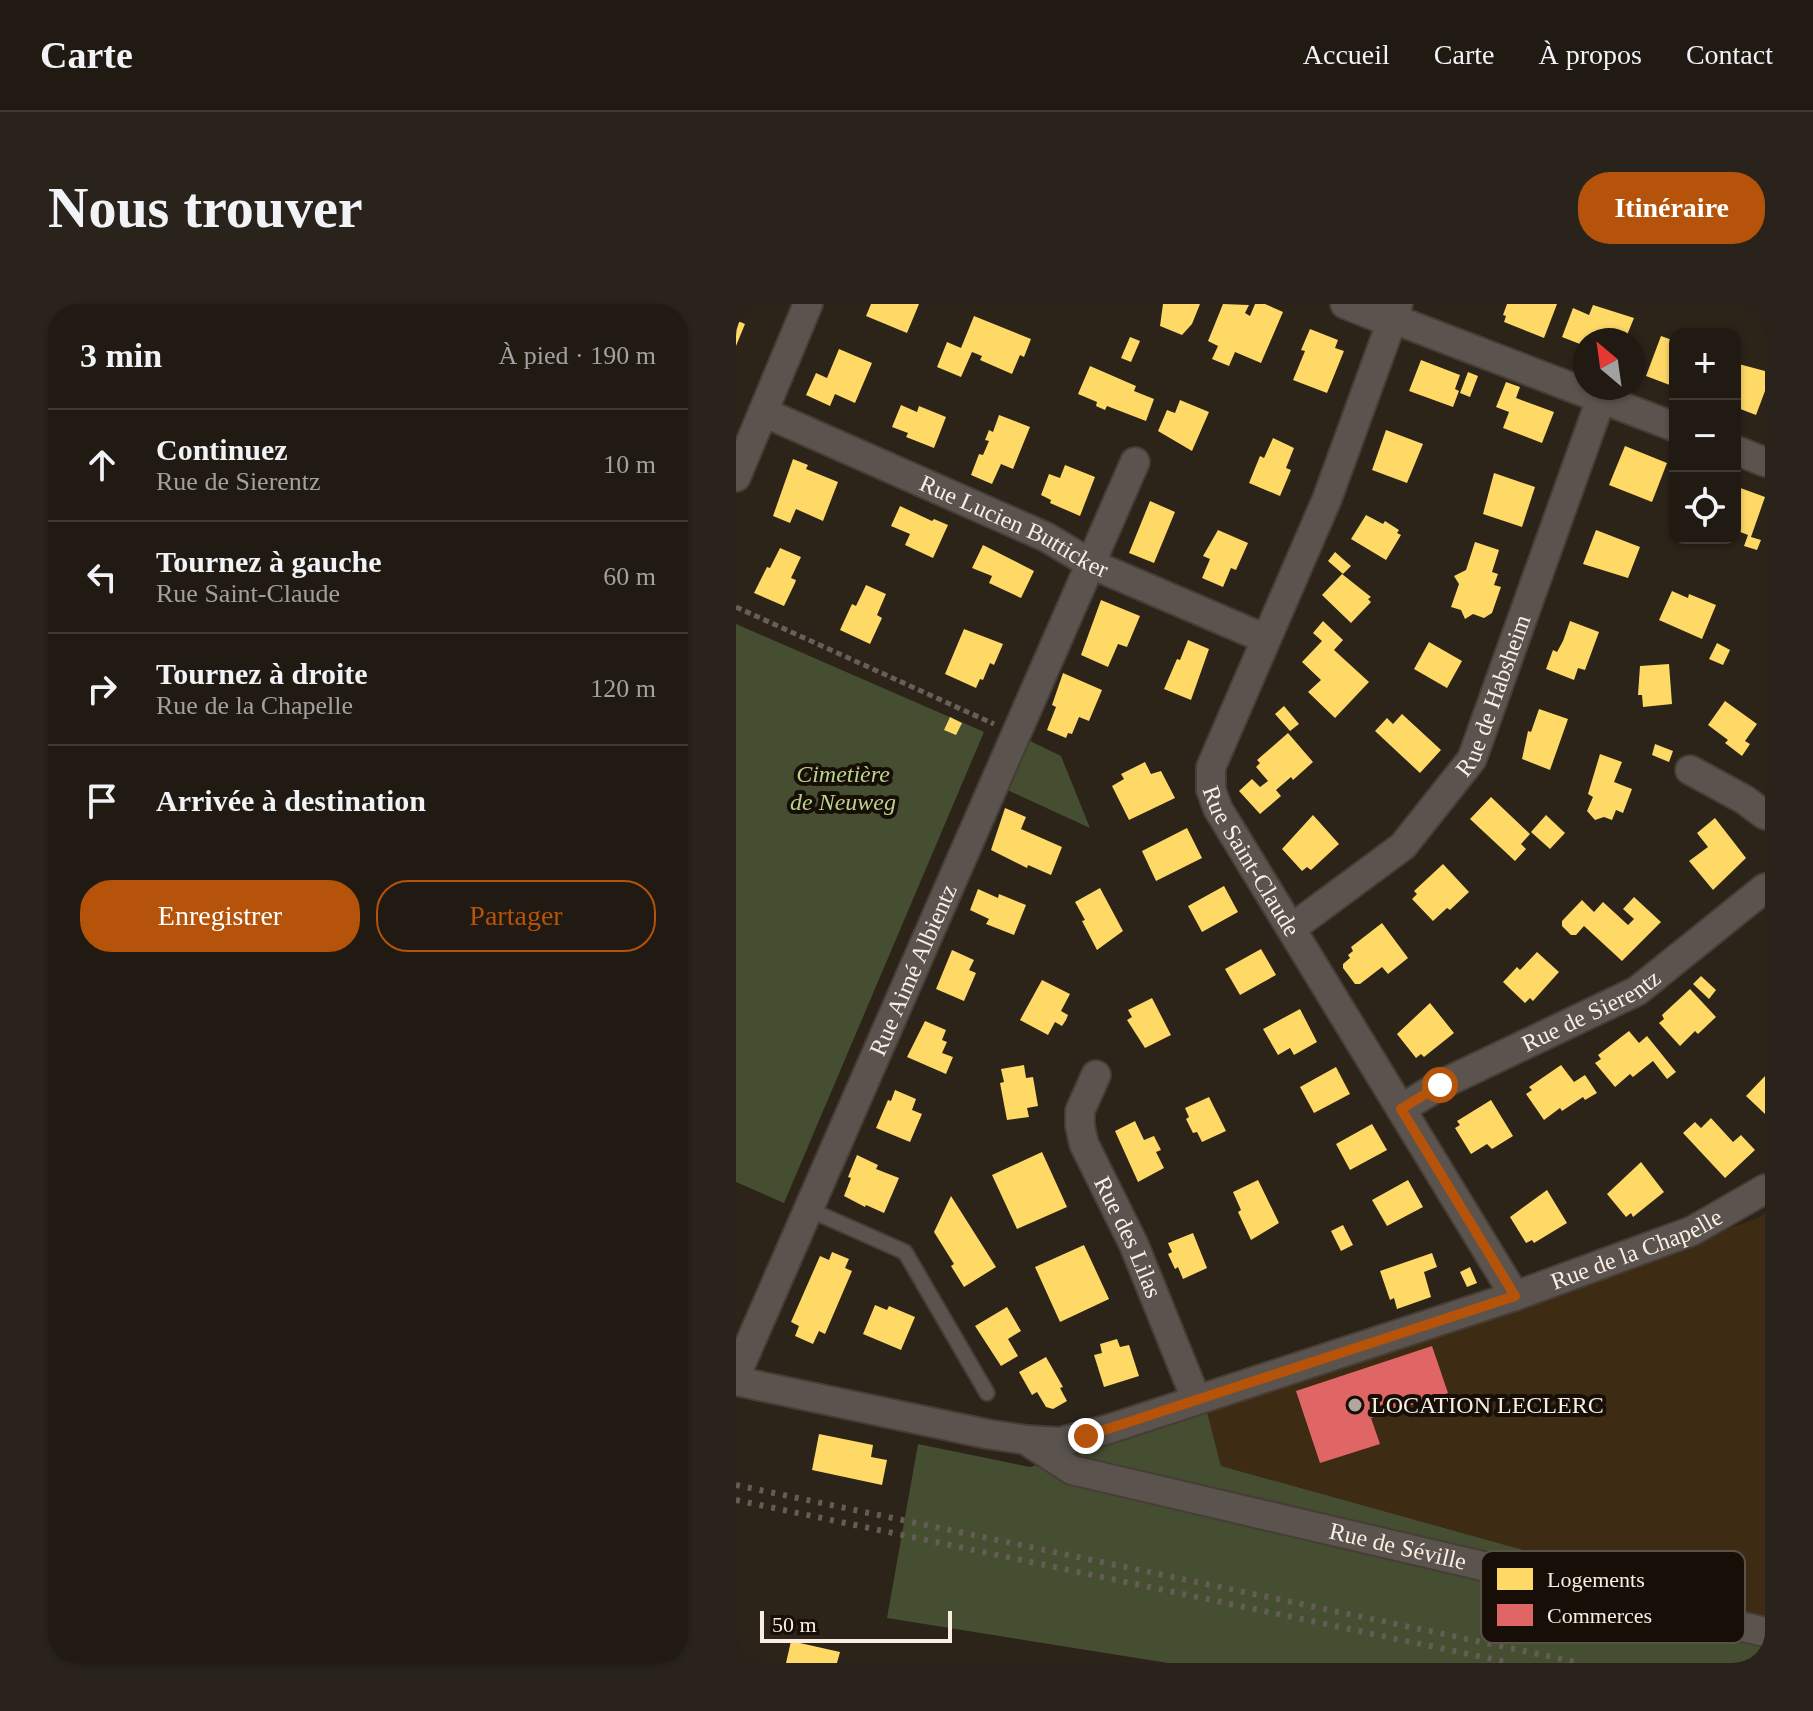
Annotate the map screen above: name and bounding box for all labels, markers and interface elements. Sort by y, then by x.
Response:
text: Carte [40,34,133,76]
text: Accueil [1303,39,1390,70]
text: Carte [1434,39,1494,70]
text: À propos [1538,39,1642,70]
text: Contact [1686,39,1773,70]
button: Itinéraire [1578,172,1765,244]
text: Nous trouver [48,177,363,239]
north arrow [1573,328,1645,400]
map controls [1669,328,1741,544]
button: + [1669,328,1741,400]
text: 3 min [80,337,162,374]
text: À pied · 190 m [499,341,656,370]
button: − [1669,400,1741,472]
text: Continuez [156,433,288,466]
icon: ahead [80,443,124,487]
text: 10 m [603,450,656,479]
text: Rue de Sierentz [156,467,321,496]
street label: Rue Lucien Butticker [916,470,1112,583]
button: locate [1669,472,1741,544]
text: Tournez à gauche [156,545,382,578]
icon: left [80,555,124,599]
text: 60 m [603,562,656,591]
text: Rue Saint-Claude [156,579,340,608]
street label: Rue de Habsheim [1450,611,1536,781]
text: Tournez à droite [156,657,368,690]
icon: right [80,667,124,711]
text: 120 m [590,674,656,703]
text: Rue de la Chapelle [156,691,353,720]
park label: Cimetière de Neuweg [790,761,896,815]
icon: arrive [80,779,124,823]
street label: Rue Saint-Claude [1198,782,1305,941]
text: Arrivée à destination [156,784,426,817]
button: Enregistrer [80,880,360,952]
button: Partager [376,880,656,952]
street label: Rue Aimé Albientz [864,880,962,1060]
street label: Rue de Sierentz [1518,965,1665,1057]
route start [1422,1067,1458,1103]
street label: Rue des Lilas [1089,1172,1167,1302]
street label: Rue de la Chapelle [1547,1204,1727,1295]
place label: LOCATION LECLERC [1371,1392,1604,1418]
marker: LOCATION LECLERC [1346,1396,1364,1414]
route end [1068,1418,1104,1454]
street label: Rue de Séville [1327,1518,1469,1575]
legend [1481,1551,1745,1643]
text: Logements [1547,1567,1645,1592]
text: Commerces [1547,1603,1652,1628]
scale bar [760,1607,952,1643]
text: 50 m [772,1612,817,1637]

